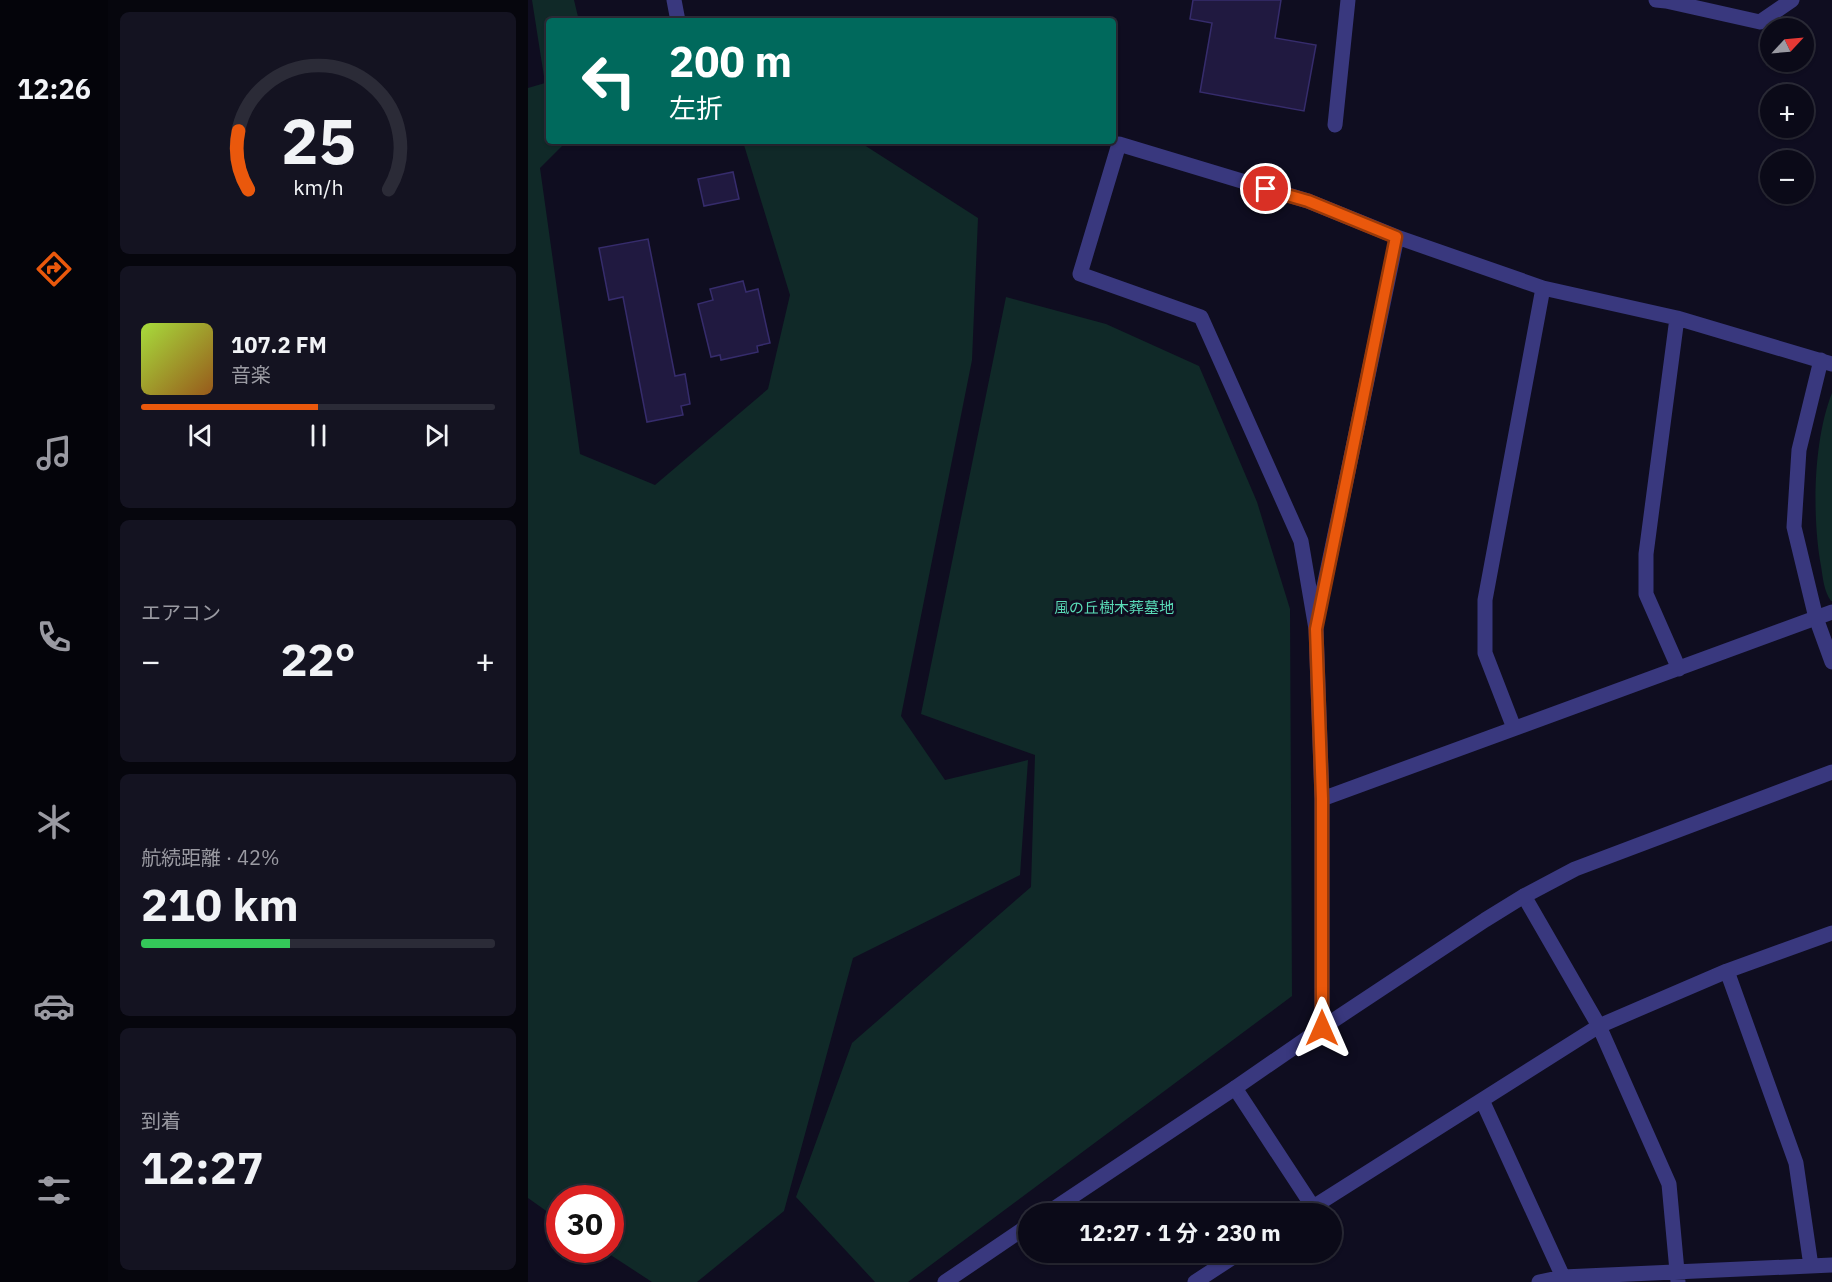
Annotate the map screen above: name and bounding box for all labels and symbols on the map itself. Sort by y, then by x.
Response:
north arrow [1760,18,1814,72]
pin [1240,163,1291,214]
park label: 風の丘樹木葬墓地 [1054,598,1174,617]
position arrow [1290,996,1354,1060]
speed limit sign: 30 [546,1185,624,1263]

